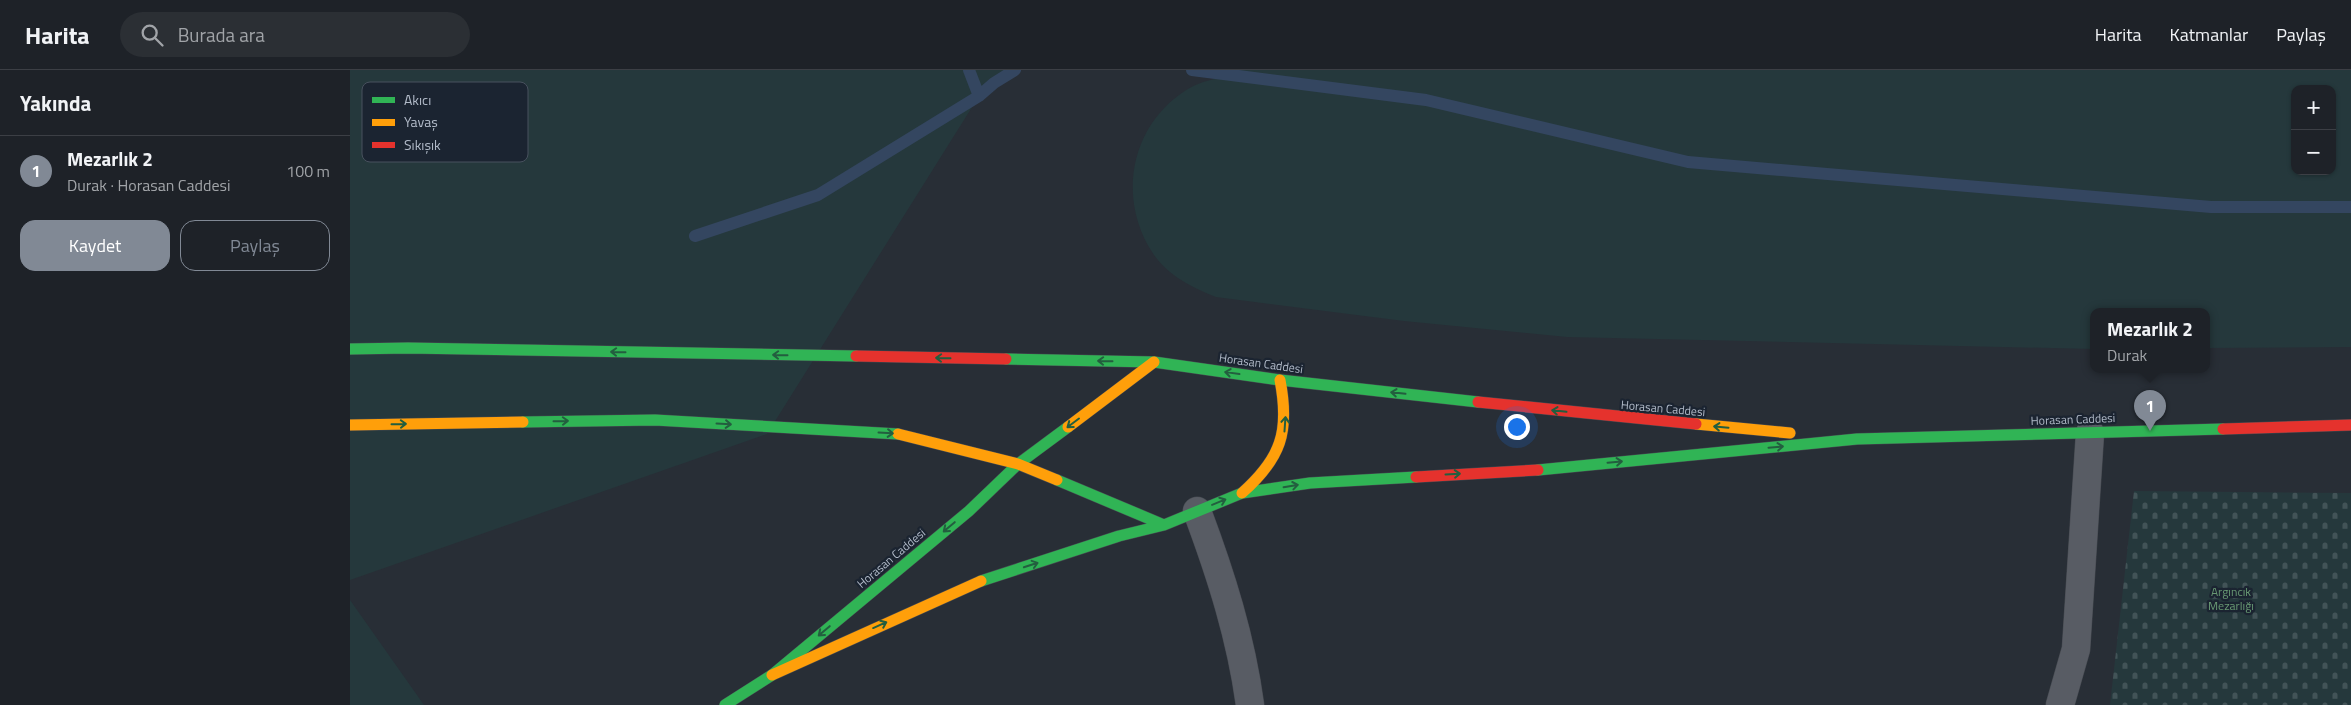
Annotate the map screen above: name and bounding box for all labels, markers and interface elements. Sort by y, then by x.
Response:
search box [120,12,470,57]
text: Harita [25,17,90,53]
text: Burada ara [178,20,265,49]
icon: search [138,21,166,49]
text: Harita [2095,21,2142,48]
text: Katmanlar [2170,21,2248,48]
text: Paylaş [2276,21,2326,48]
legend [362,82,528,162]
map controls [2291,85,2336,175]
button: + [2291,85,2336,130]
text: Yakında [20,87,91,119]
text: Akıcı [404,89,431,110]
text: Yavaş [404,111,438,132]
button: − [2291,130,2336,175]
text: Sıkışık [404,134,441,155]
text: Mezarlık 2 [67,144,153,173]
text: 1 [32,159,40,183]
text: 100 m [286,159,330,183]
text: Durak · Horasan Caddesi [67,173,231,197]
button: Kaydet [20,220,170,271]
button: Paylaş [180,220,330,271]
popup [2090,308,2210,373]
text: Mezarlık 2 [2107,314,2193,343]
text: Durak [2107,343,2147,367]
one-way arrow [610,347,626,357]
street label: Horasan Caddesi [1218,348,1304,378]
one-way arrow [773,350,789,360]
one-way arrow [935,353,952,363]
one-way arrow [1098,356,1114,366]
one-way arrow [1224,368,1240,378]
one-way arrow [1390,388,1406,398]
pin: 1 [2134,390,2166,431]
street label: Horasan Caddesi [1620,395,1706,421]
one-way arrow [1551,407,1567,416]
street label: Horasan Caddesi [2030,408,2116,430]
your location [1504,414,1530,440]
one-way arrow [552,416,569,426]
one-way arrow [1280,417,1289,433]
one-way arrow [1066,418,1080,428]
one-way arrow [390,419,406,429]
one-way arrow [715,419,731,428]
one-way arrow [1713,422,1729,432]
one-way arrow [878,429,894,438]
one-way arrow [1768,442,1784,452]
one-way arrow [1606,457,1622,467]
one-way arrow [1444,470,1460,479]
one-way arrow [1282,481,1298,491]
one-way arrow [1211,497,1226,507]
one-way arrow [943,522,956,533]
street label: Horasan Caddesi [852,523,930,593]
one-way arrow [1022,560,1038,569]
park label: Argıncık Mezarlığı [2208,582,2254,615]
one-way arrow [872,620,887,630]
one-way arrow [818,626,831,637]

